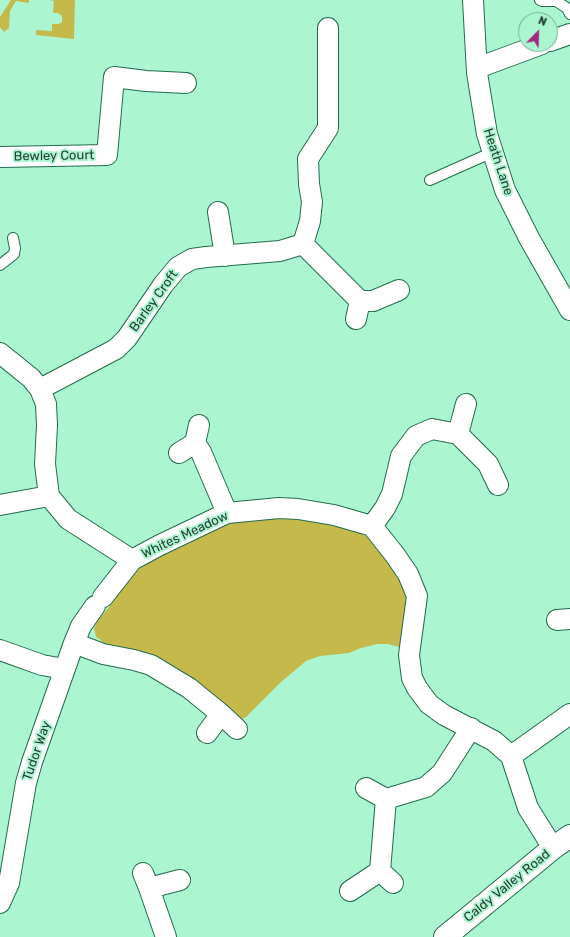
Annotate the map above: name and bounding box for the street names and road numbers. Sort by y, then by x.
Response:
street label: Heath Lane [480,127,516,197]
street label: Bewley Court [14,147,94,165]
street label: Barley Croft [126,267,182,335]
street label: Whites Meadow [139,508,231,562]
street label: Tudor Way [20,719,54,783]
street label: Caldy Valley Road [461,846,553,926]

